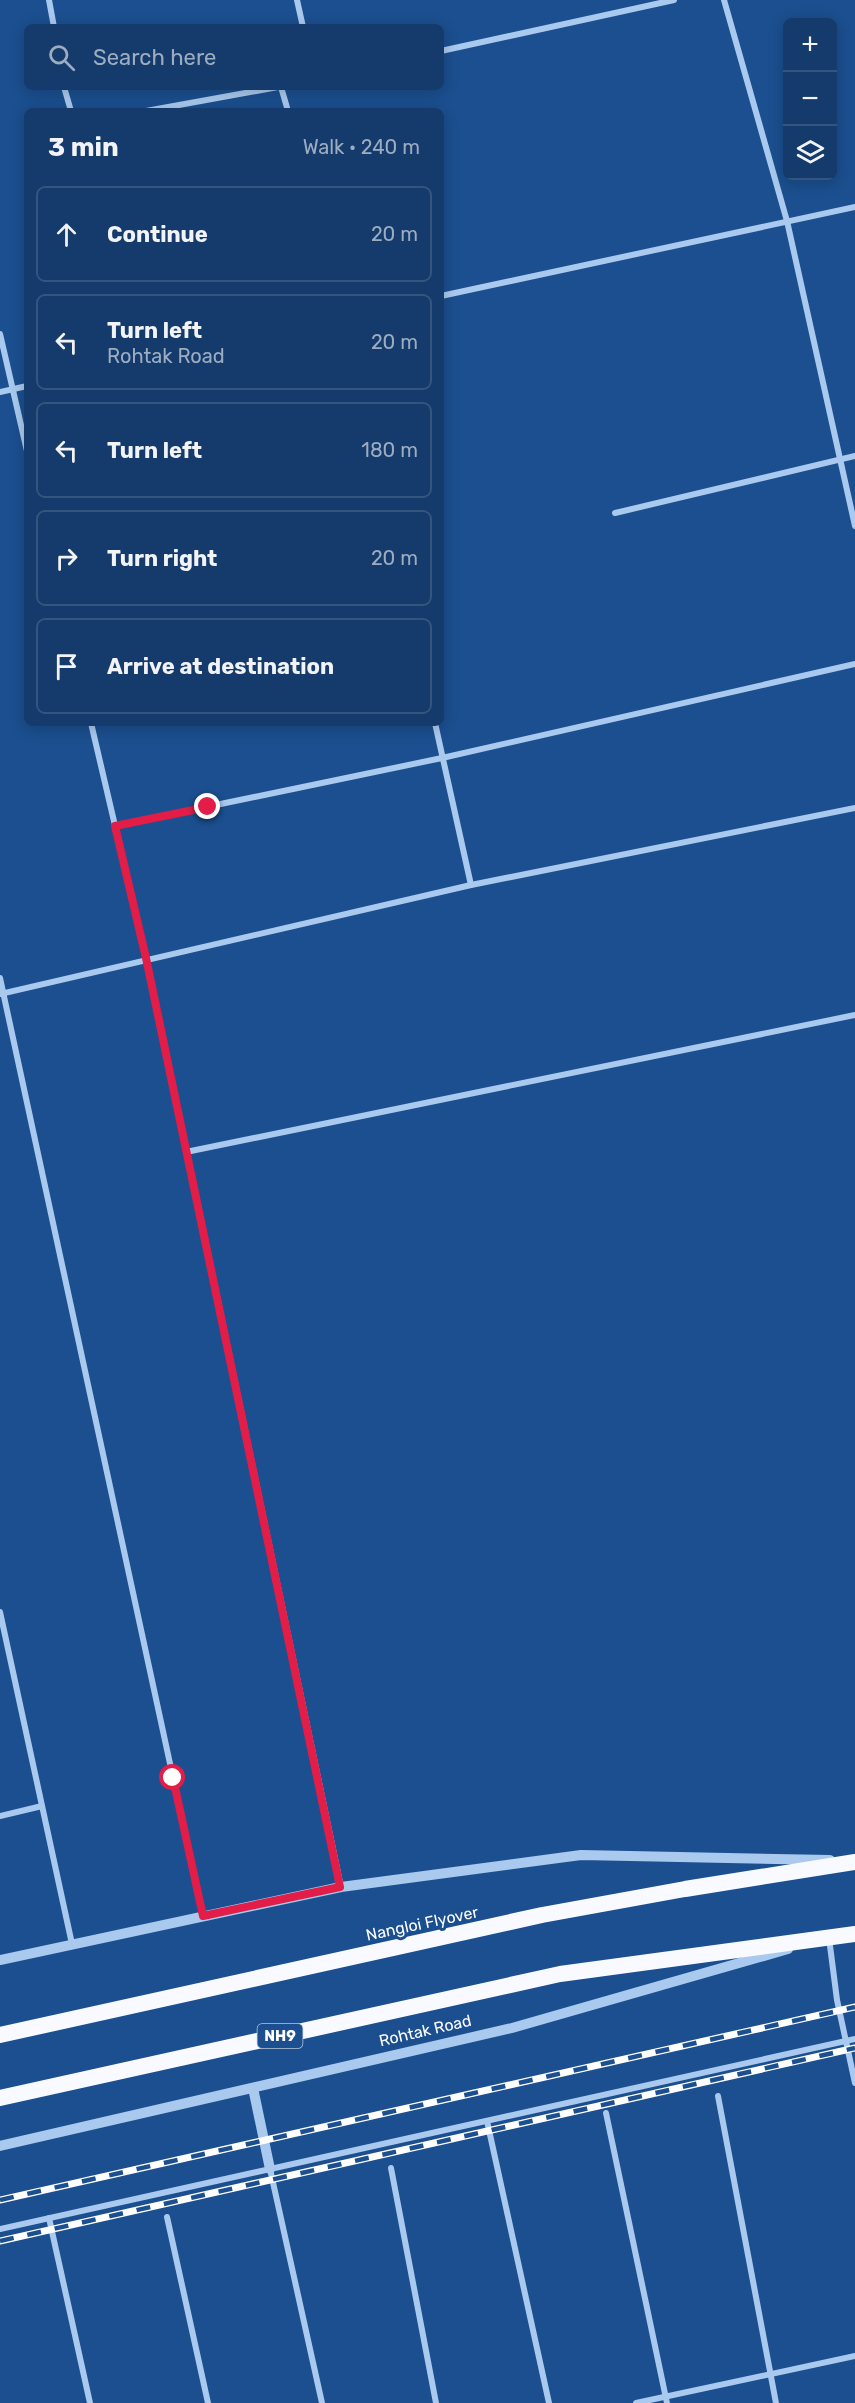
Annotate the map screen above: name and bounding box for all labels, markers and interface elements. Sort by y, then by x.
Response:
map controls [783,18,837,180]
button: + [783,18,837,72]
search box [24,24,444,90]
icon: search [45,41,78,74]
text: Search here [93,44,216,71]
button: − [783,72,837,126]
button: layers [783,126,837,180]
text: 3 min [48,132,119,163]
text: Walk · 240 m [303,135,420,159]
icon: ahead [50,218,83,251]
text: Continue [107,221,208,248]
text: 20 m [371,222,418,246]
text: Turn left [107,317,202,344]
icon: left [50,326,83,359]
text: 20 m [371,330,418,354]
text: Rohtak Road [107,344,225,368]
icon: left [50,434,83,467]
text: Turn left [107,437,202,464]
text: 180 m [361,438,418,462]
icon: right [50,542,83,575]
text: Turn right [107,545,217,572]
text: 20 m [371,546,418,570]
icon: arrive [50,650,83,683]
text: Arrive at destination [107,653,334,680]
route end [194,793,220,819]
route start [159,1764,185,1790]
street label: Nangloi Flyover [364,1902,480,1945]
street label: Rohtak Road [377,2011,473,2050]
road number: NH9 [258,2024,302,2048]

